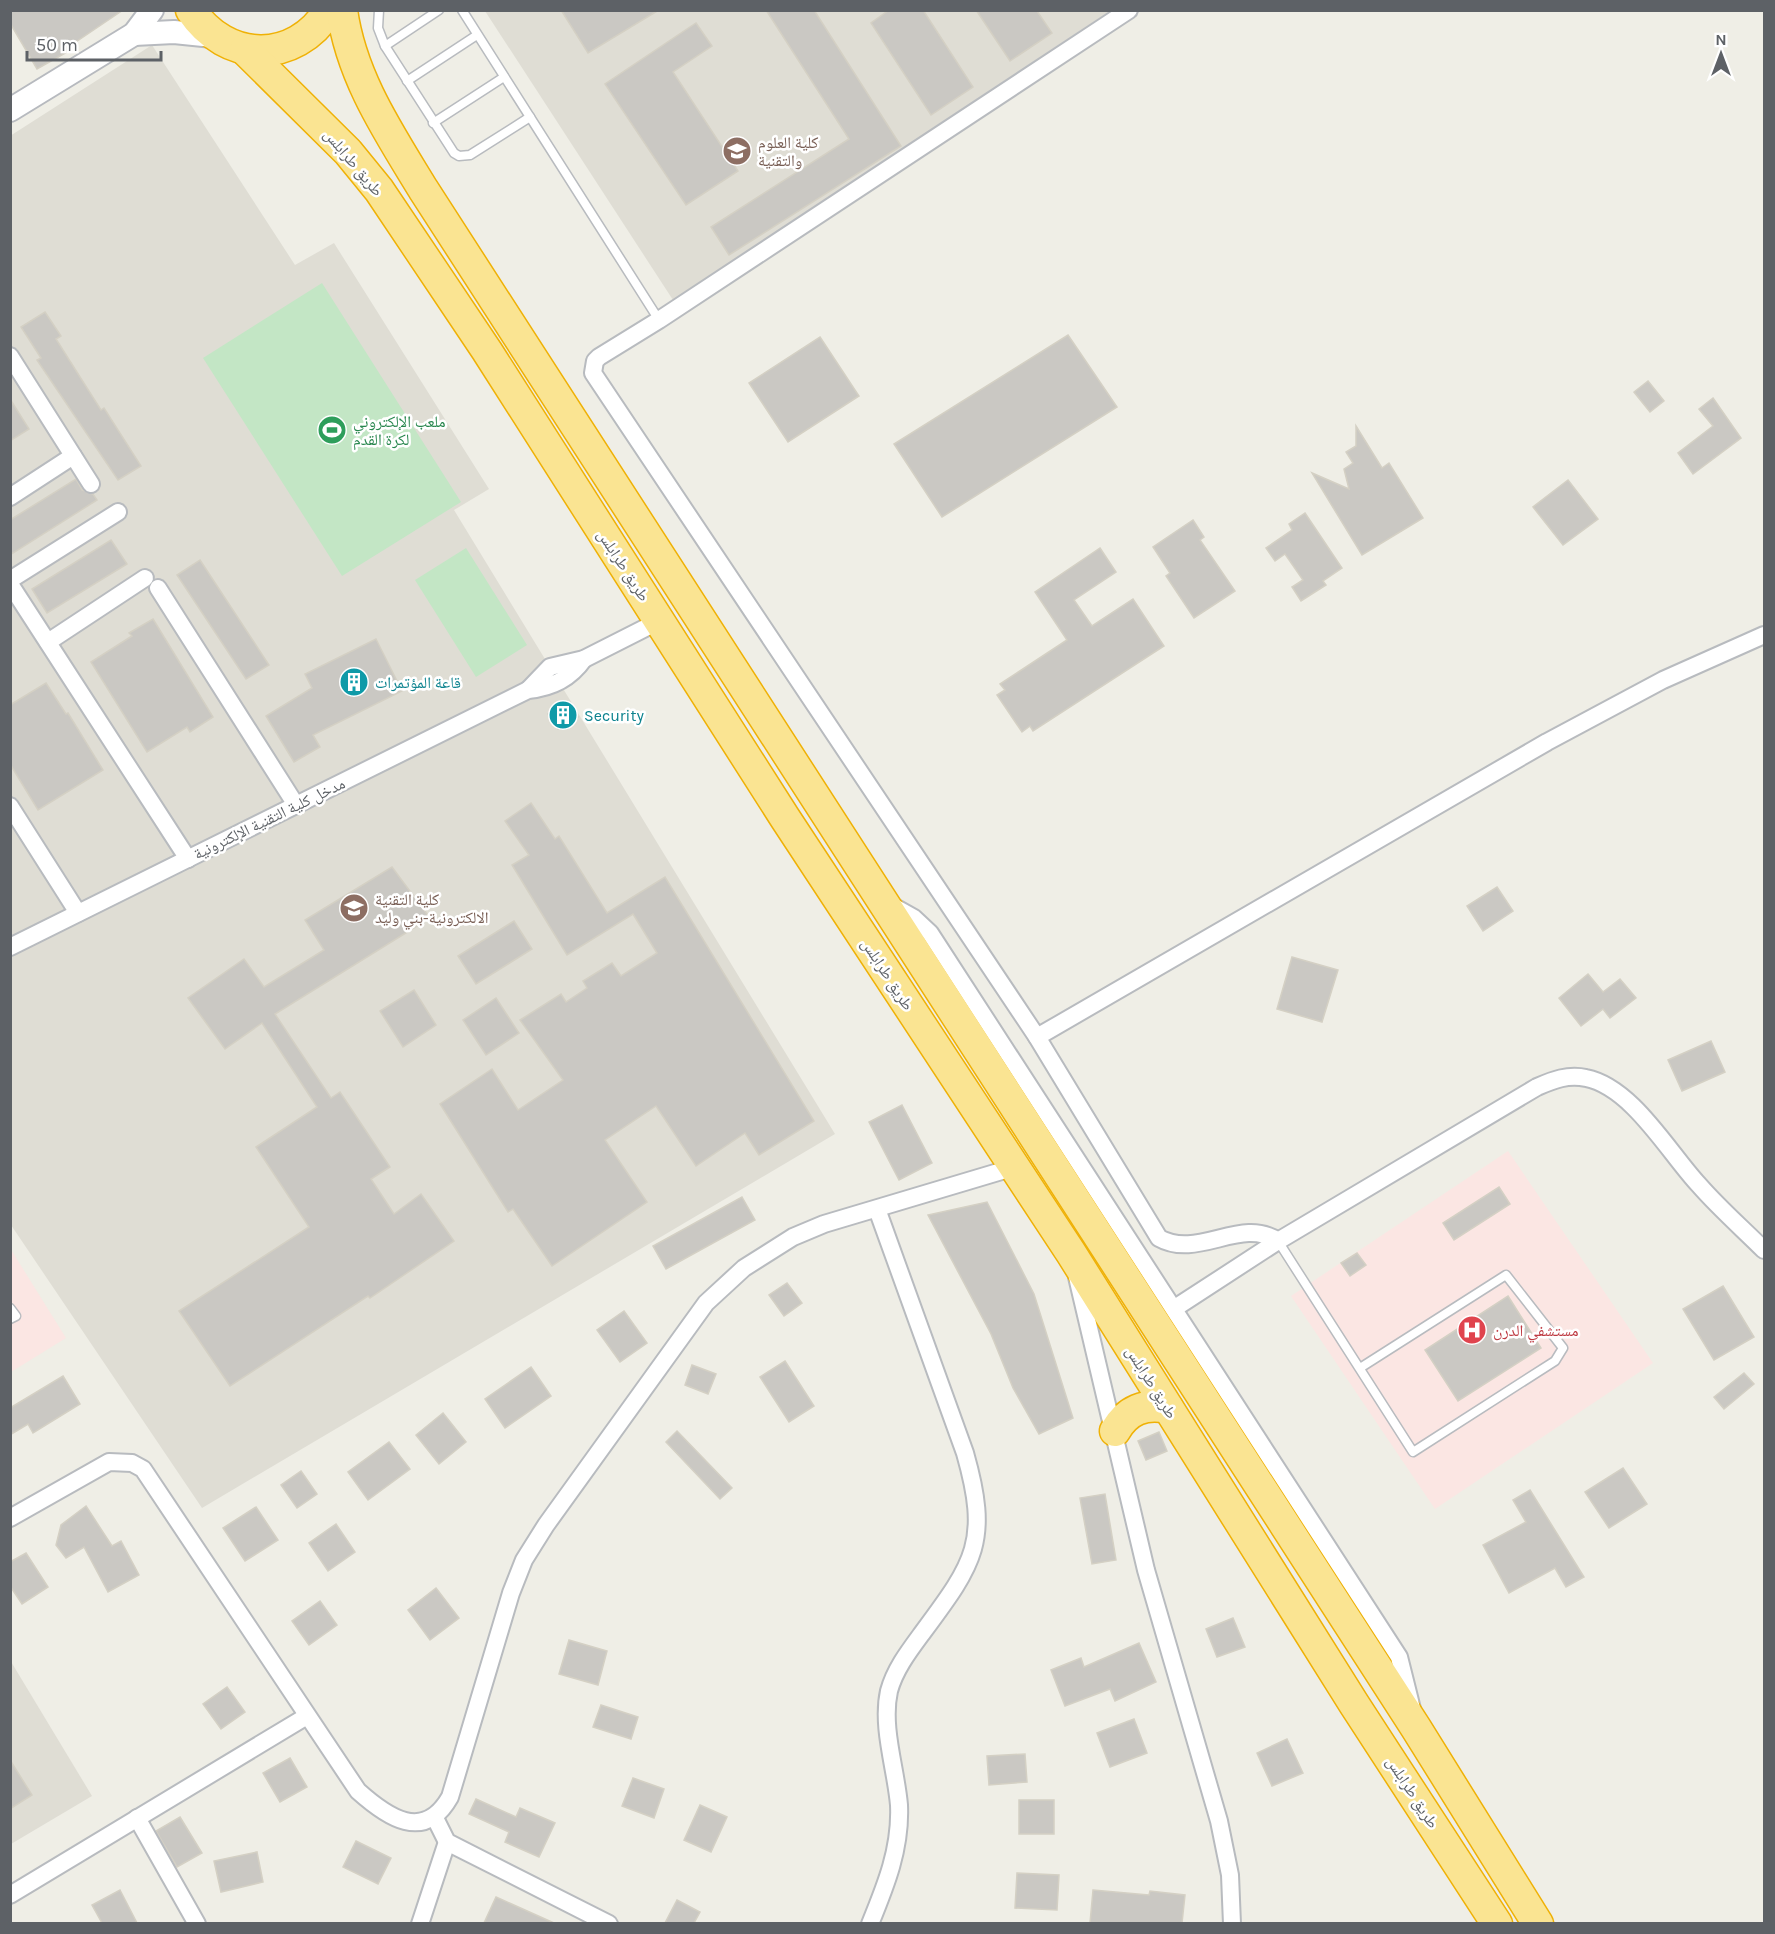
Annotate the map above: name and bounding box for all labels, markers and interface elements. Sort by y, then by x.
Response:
scale bar [27,24,160,62]
north arrow [1691,24,1751,84]
text: N [1715,30,1727,49]
text: 50 m [36,34,78,56]
street label: طريق طرابلس [319,125,387,200]
place label: كلية العلوم والتقنية [758,133,819,170]
school or university icon: كلية العلوم والتقنية [721,135,753,167]
place label: ملعب الإلكتروني لكرة القدم [353,412,446,450]
sports icon: ملعب الإلكتروني لكرة القدم [316,414,348,446]
street label: طريق طرابلس [592,526,654,605]
building icon: قاعة المؤتمرات [338,666,370,698]
place label: قاعة المؤتمرات [375,673,461,692]
building icon: Security [547,699,579,731]
place label: Security [584,706,644,725]
street label: مدخل كلية التقنية الإلكترونية [190,773,349,864]
place label: كلية التقنية الالكترونية-بني وليد [375,890,489,930]
school or university icon: كلية التقنية الالكترونية-بني وليد [338,892,370,924]
street label: طريق طرابلس [856,935,918,1014]
hospital icon: مستشفي الدرن [1456,1314,1488,1346]
place label: مستشفي الدرن [1493,1321,1579,1343]
street label: طريق طرابلس [1121,1342,1181,1423]
street label: طريق طرابلس [1381,1753,1443,1832]

